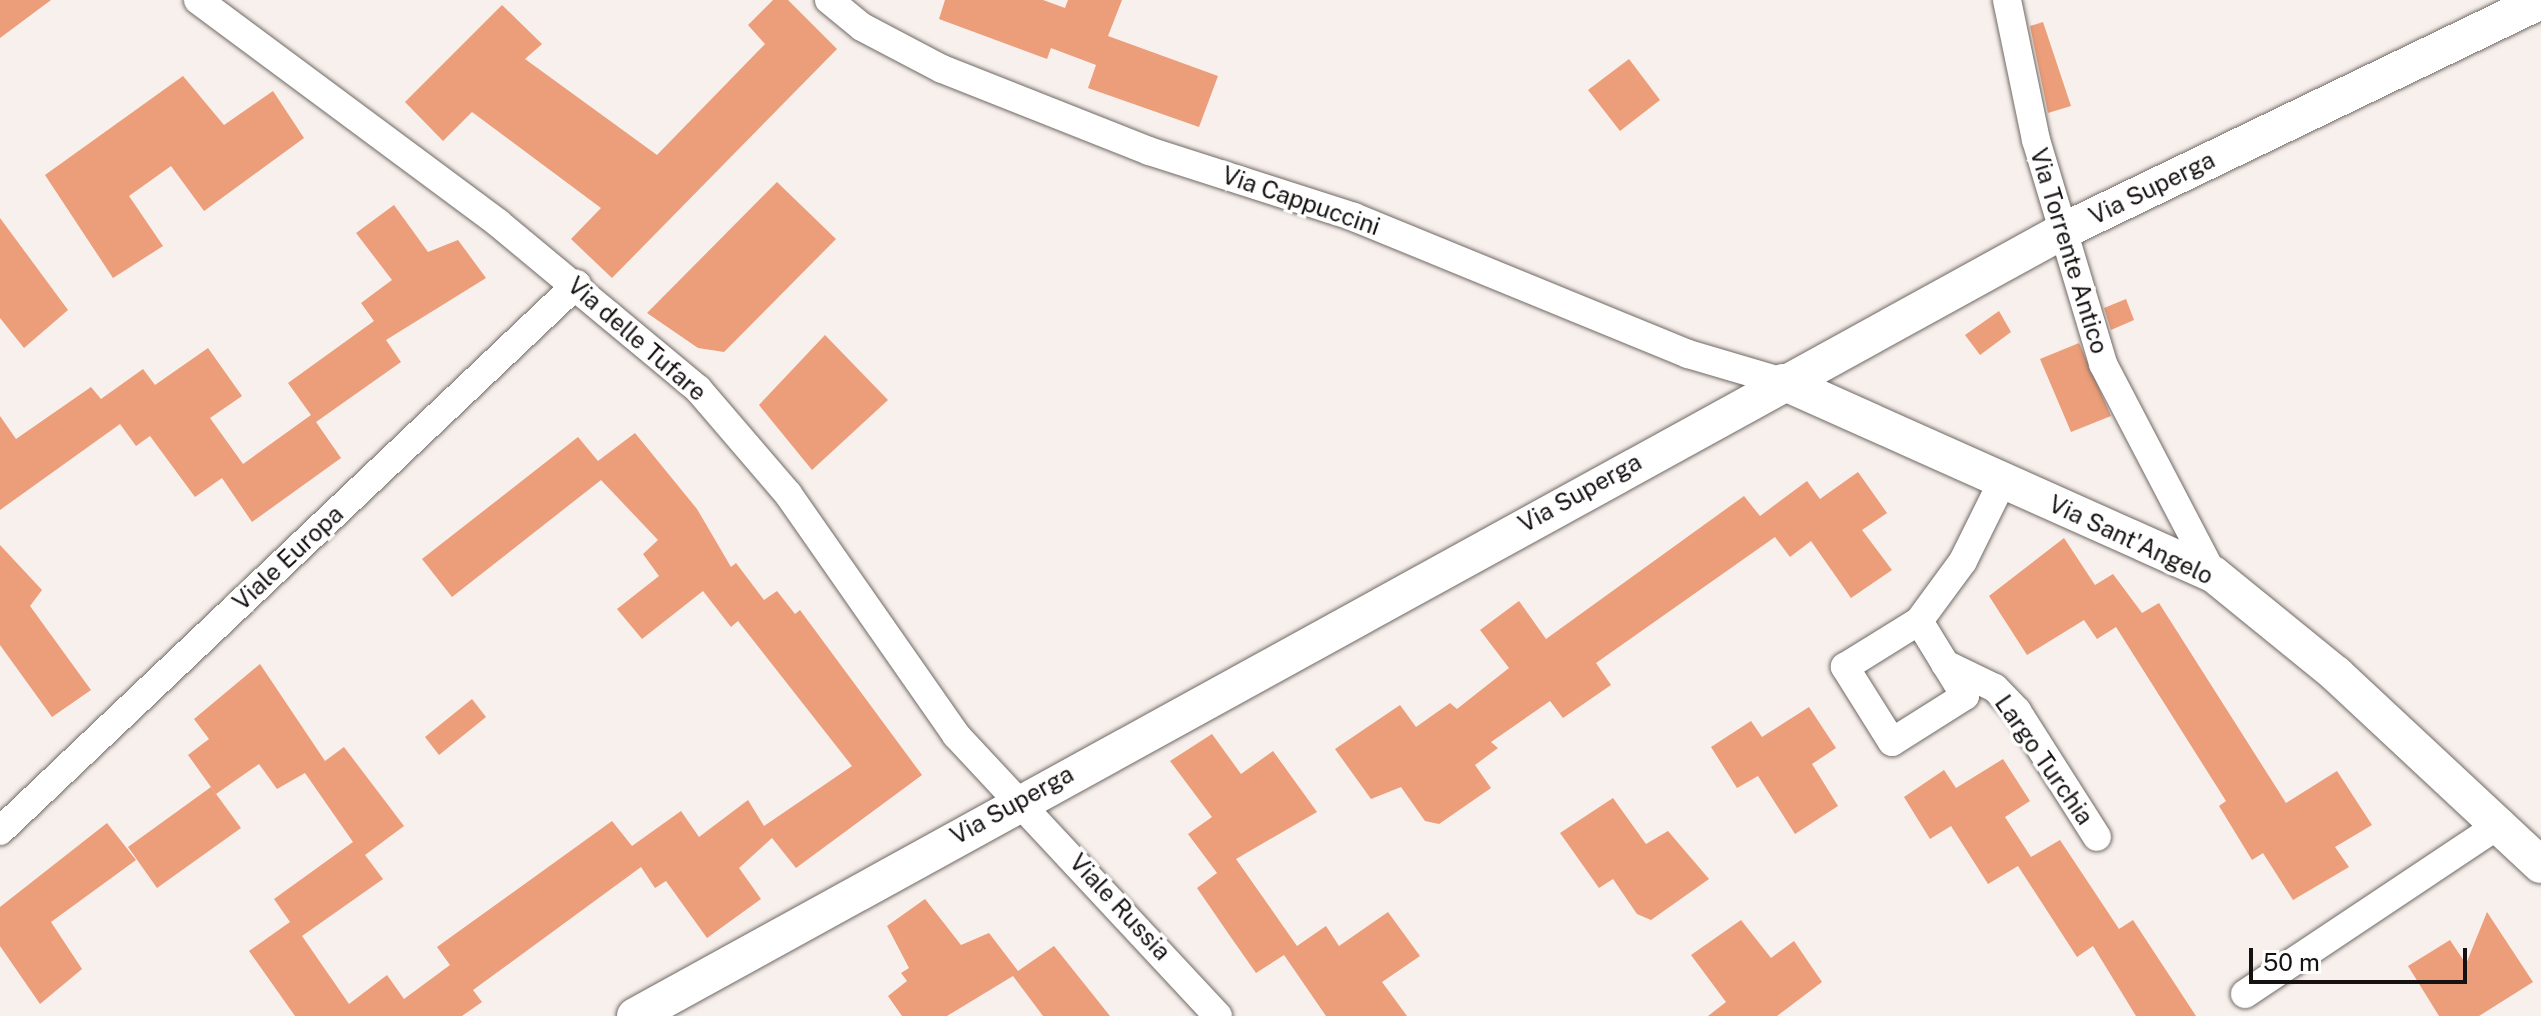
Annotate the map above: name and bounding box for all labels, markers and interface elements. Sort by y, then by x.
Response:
street label: Via Torrente Antico [2024,145,2114,357]
street label: Via Superga [2085,145,2219,231]
street label: Via Cappuccini [1218,161,1384,241]
street label: Via delle Tufare [562,271,712,407]
street label: Via Superga [1514,447,1646,539]
street label: Via Sant'Angelo [2044,489,2218,591]
street label: Viale Europa [227,500,349,616]
street label: Largo Turchia [1989,690,2099,830]
street label: Via Superga [946,759,1078,851]
street label: Viale Russia [1063,848,1177,966]
scale bar [2253,932,2471,982]
text: 50 m [2263,948,2320,976]

